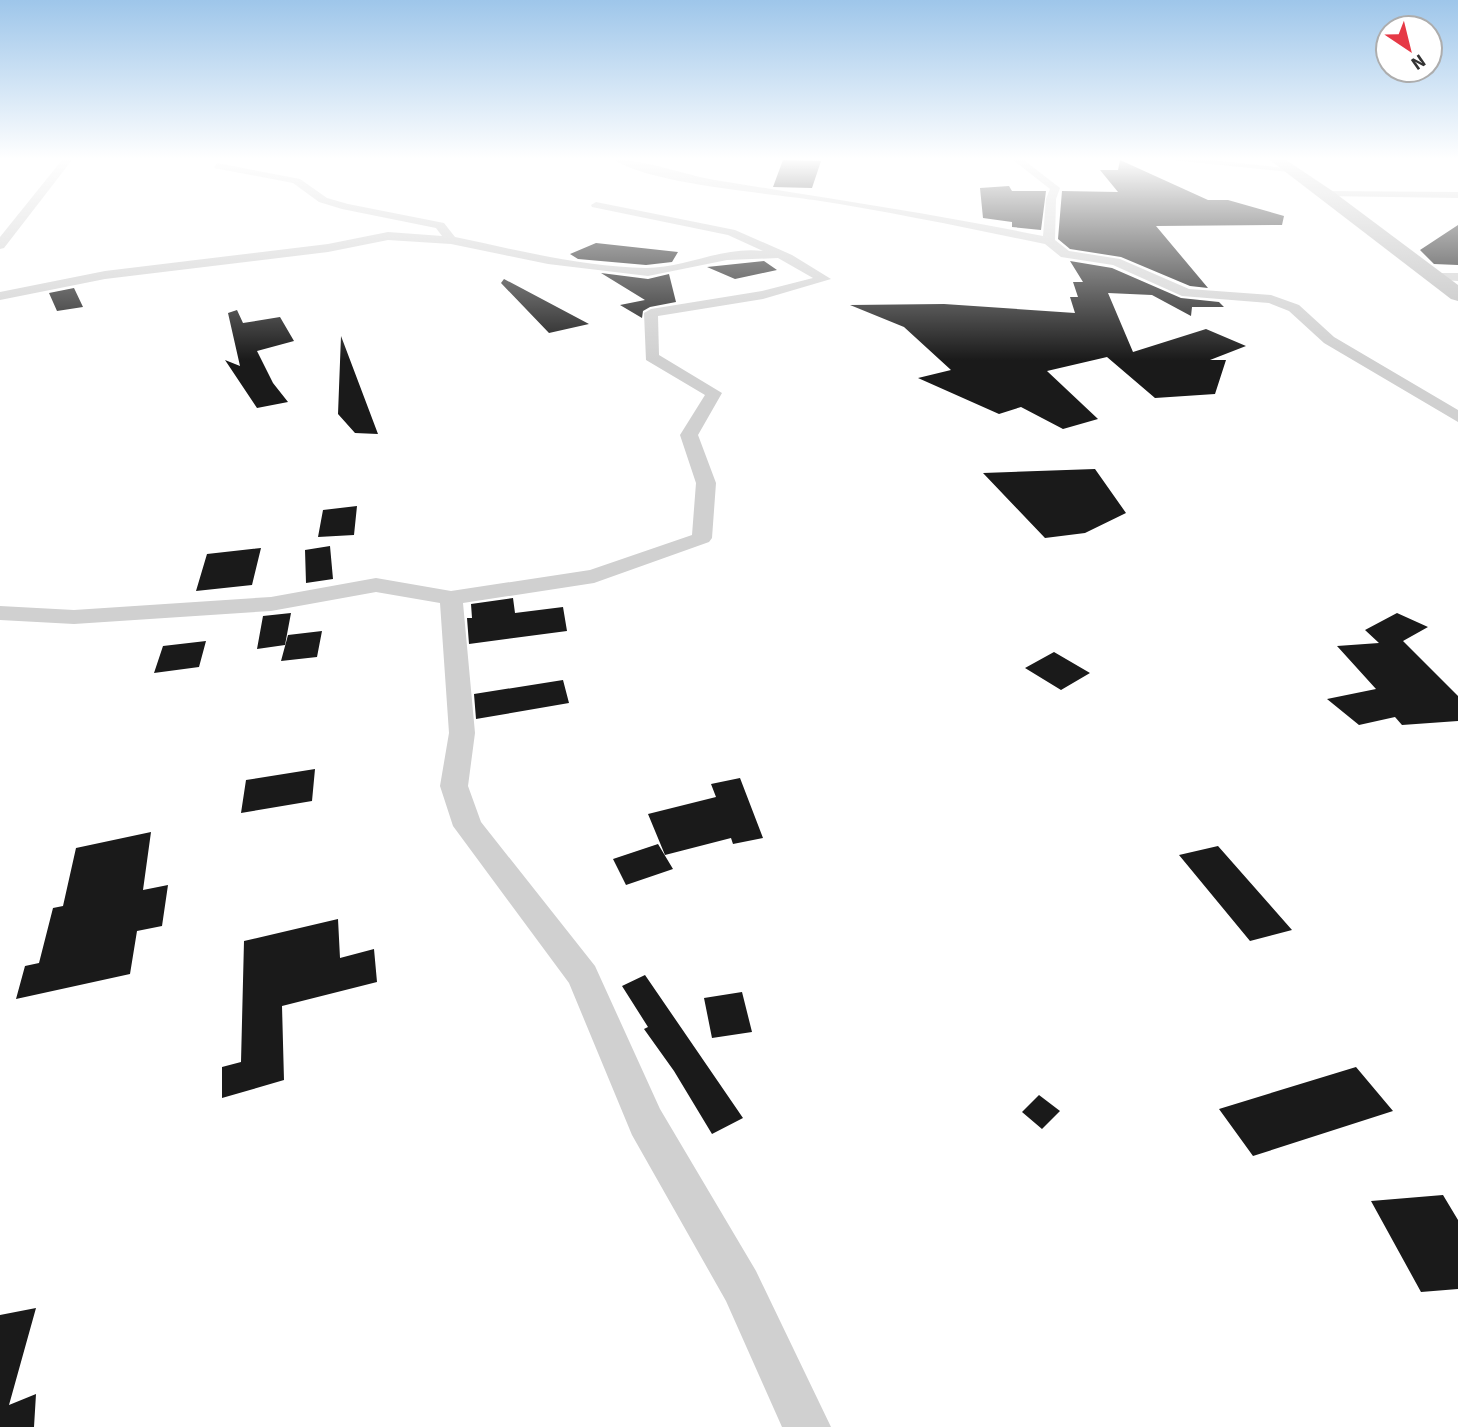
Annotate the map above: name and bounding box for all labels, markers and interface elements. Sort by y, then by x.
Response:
north arrow [1374,14,1444,84]
text: N [1405,47,1431,76]

